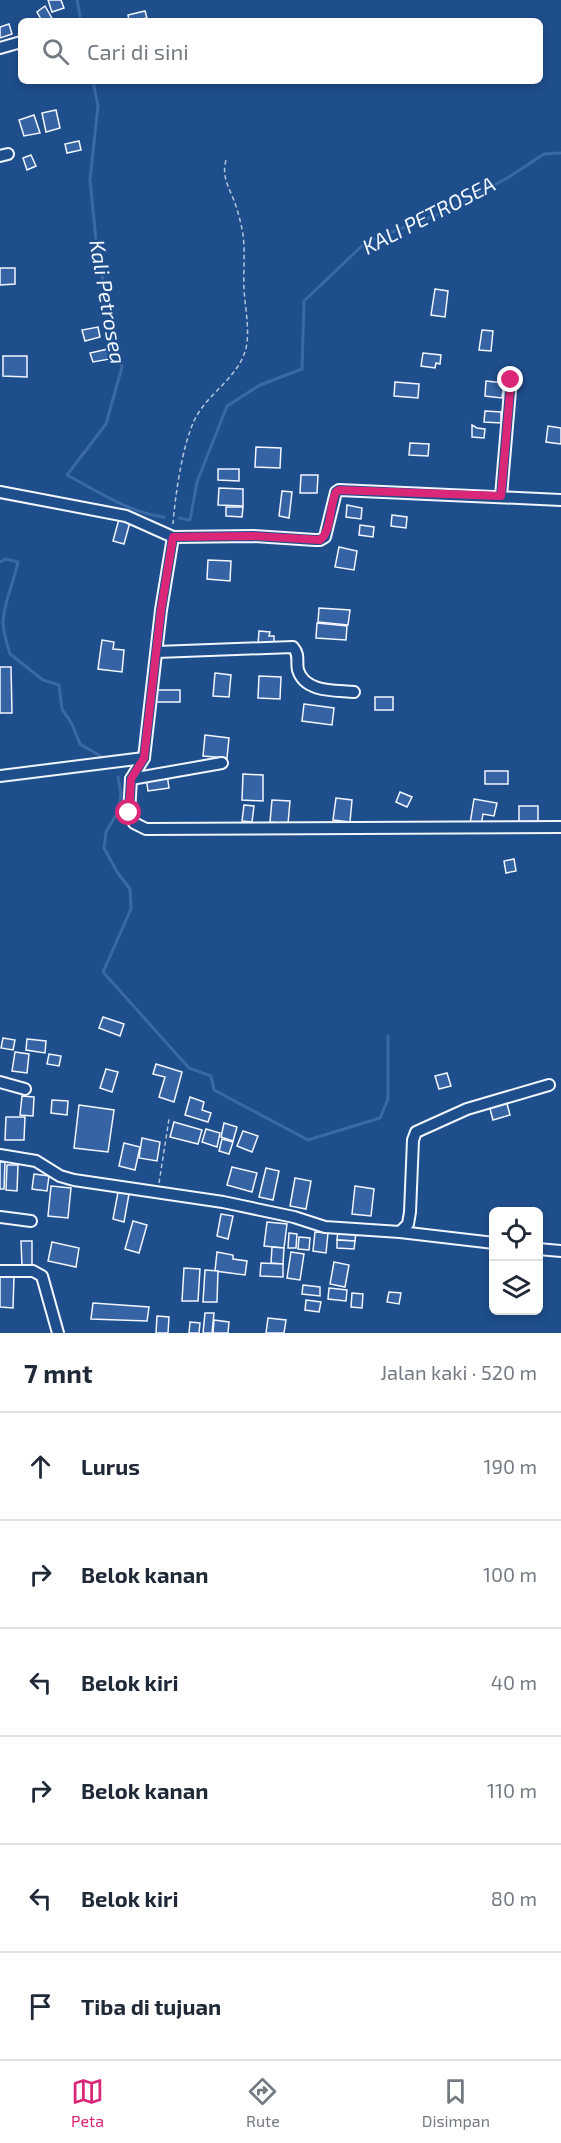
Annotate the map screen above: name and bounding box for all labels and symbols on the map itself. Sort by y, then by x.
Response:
water label: KALI PETROSEA [358,170,499,259]
water label: Kali Petrosea [85,238,132,366]
route end [497,366,523,392]
route start [115,799,141,825]

